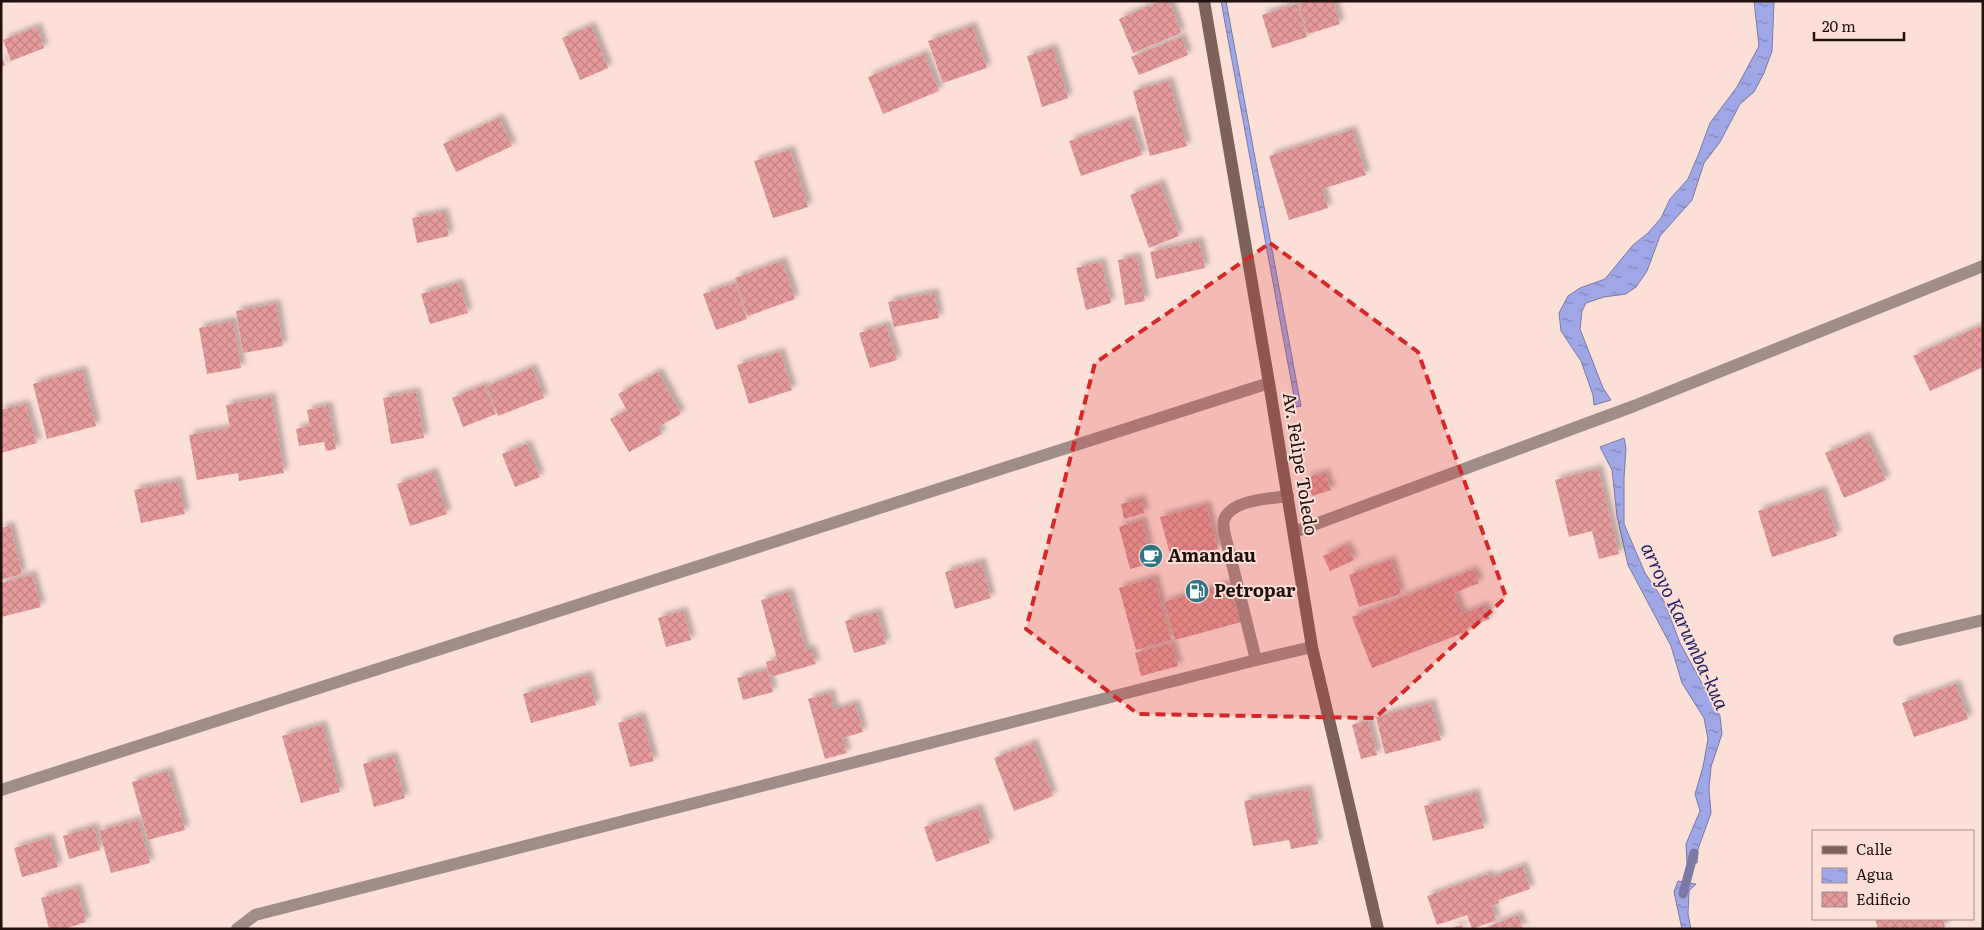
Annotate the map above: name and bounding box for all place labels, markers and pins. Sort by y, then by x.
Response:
place label: Amandau [1168,541,1256,568]
cafe icon: Amandau [1138,543,1164,569]
place label: Petropar [1214,576,1296,603]
fuel station icon: Petropar [1184,578,1210,604]

